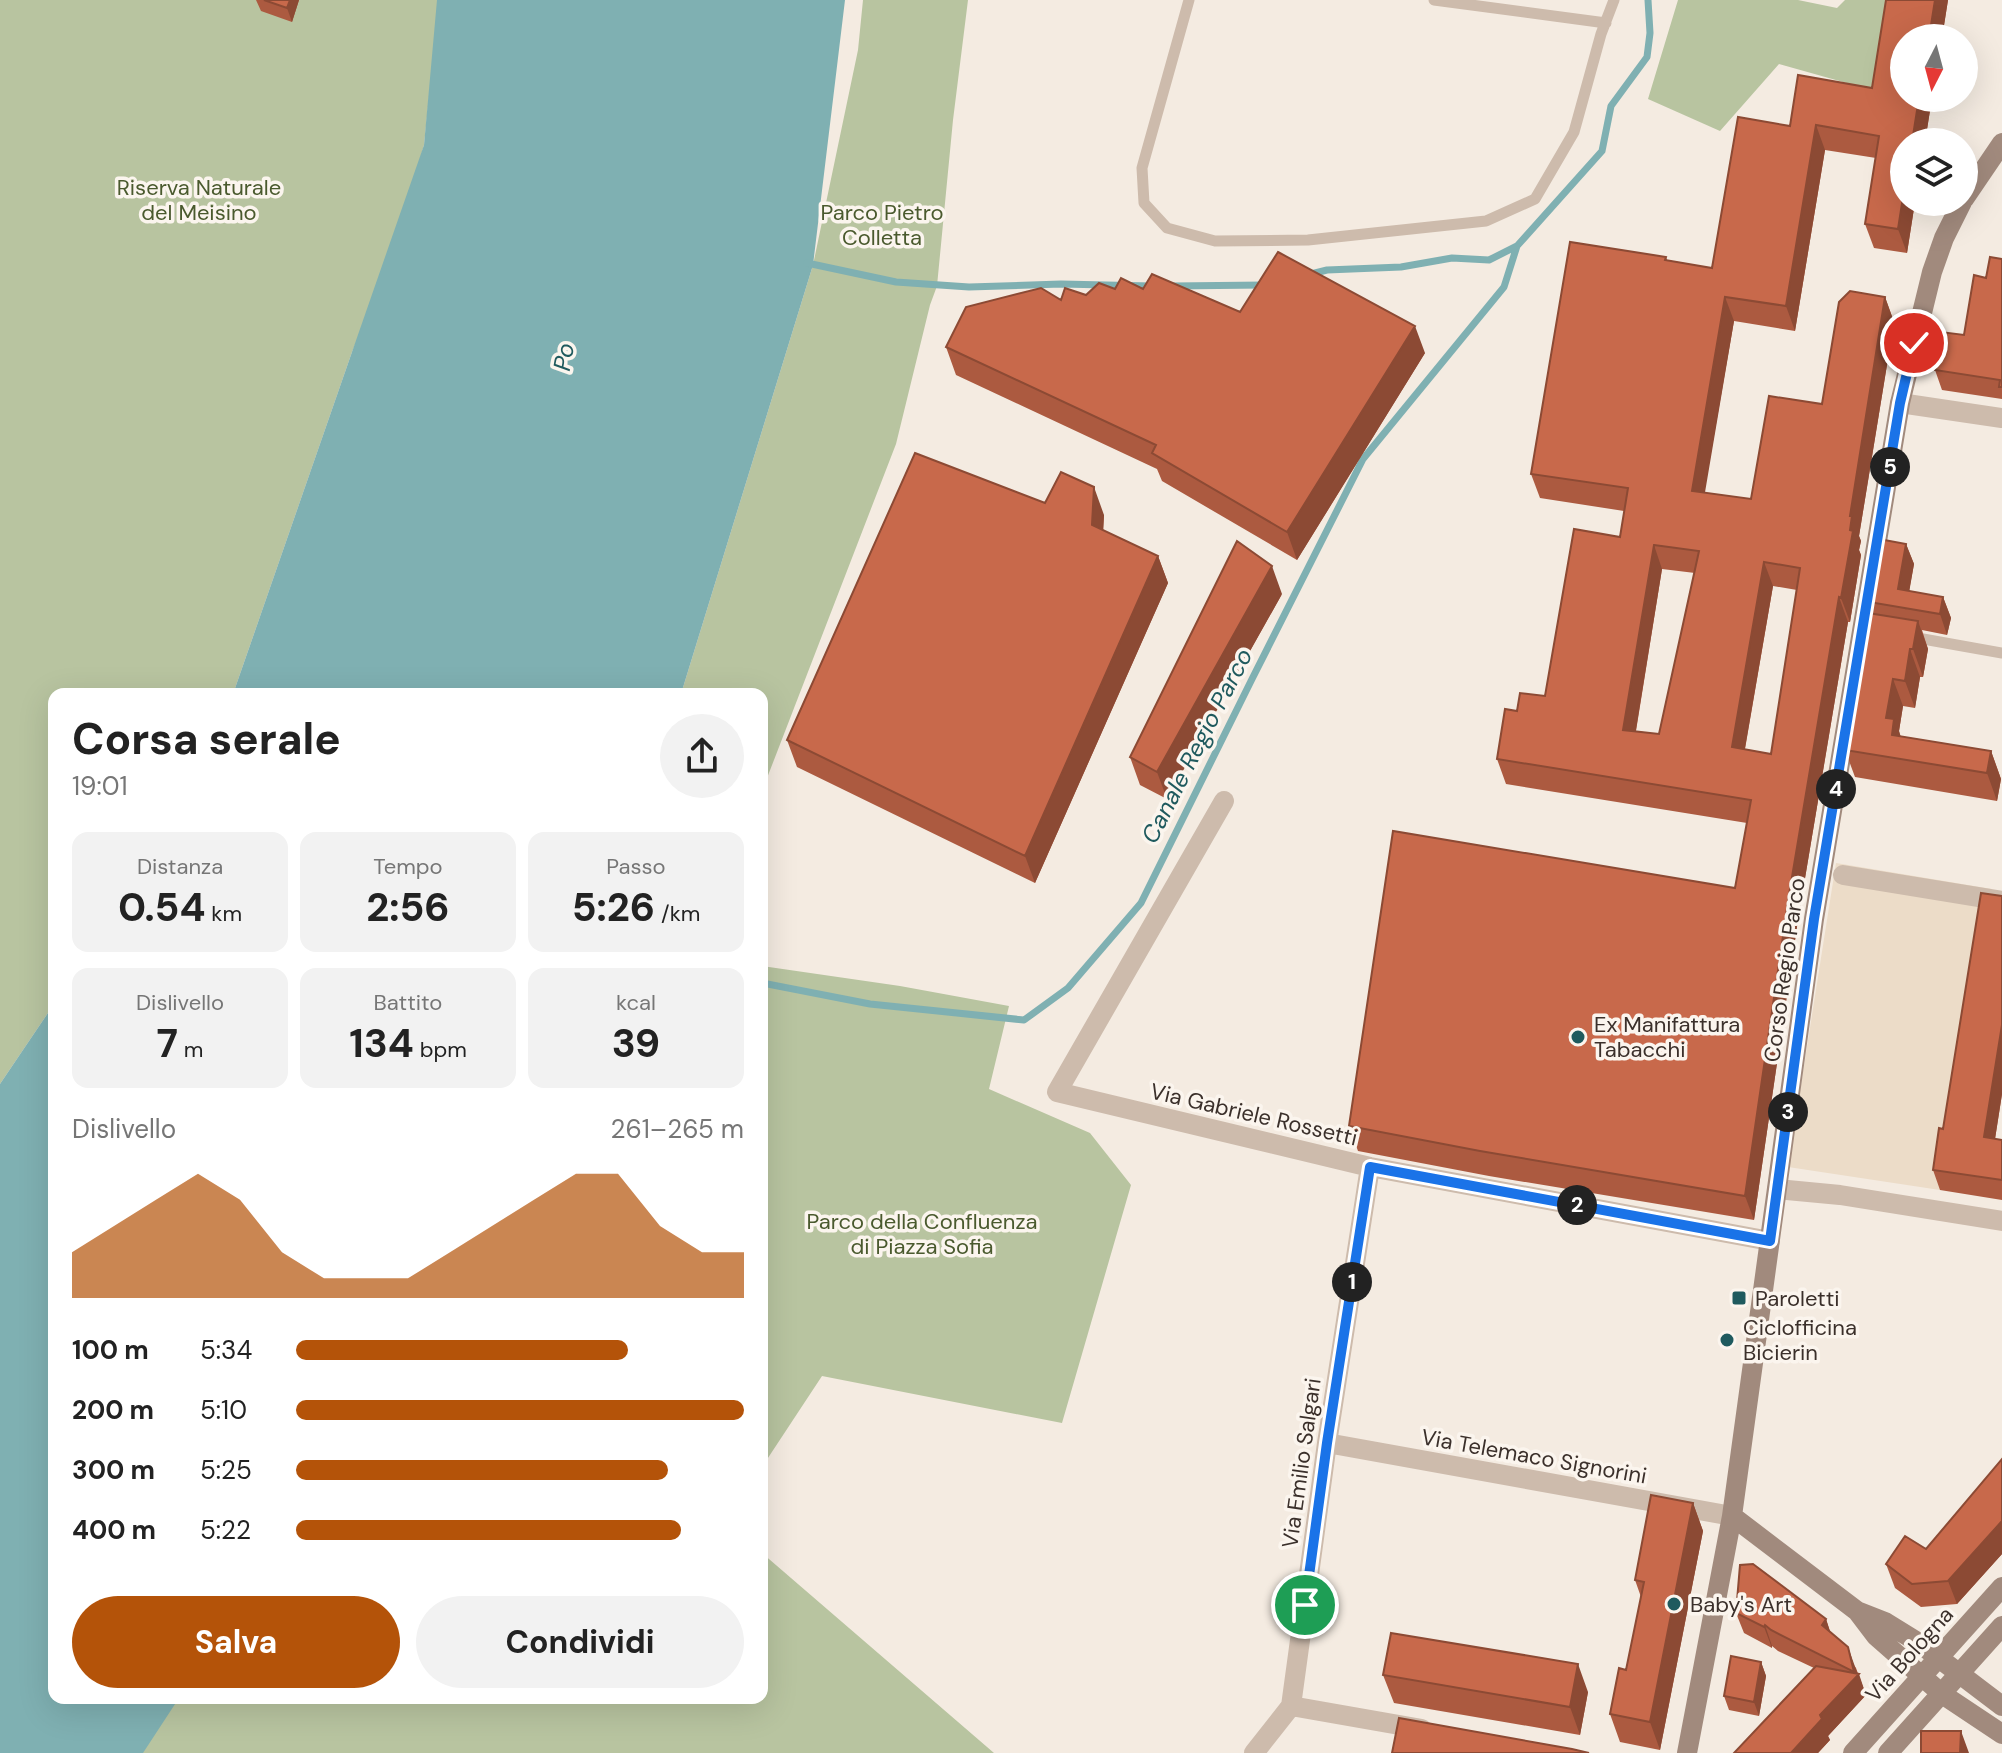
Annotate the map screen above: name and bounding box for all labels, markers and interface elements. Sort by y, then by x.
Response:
north arrow [1890,24,1978,112]
map controls [1890,24,1978,216]
button: layers [1890,128,1978,216]
park label: Riserva Naturale del Meisino [117,173,281,227]
park label: Parco Pietro Colletta [821,198,943,252]
pin [1880,309,1948,377]
icon: check [1892,321,1936,365]
water label: Po [546,341,581,373]
pin: 5 [1870,447,1910,487]
text: 5 [1883,452,1897,481]
water label: Canale Regio Parco [1134,643,1259,849]
text: Corsa serale [72,710,341,768]
button: share [660,714,744,798]
text: 19:01 [72,769,128,803]
pin: 4 [1816,769,1856,809]
text: 4 [1829,774,1843,803]
text: Distanza [137,852,223,881]
text: Tempo [373,852,443,881]
text: Passo [606,852,666,881]
street label: Corso Regio Parco [1757,876,1812,1064]
text: 0.54 [118,881,205,933]
text: 2:56 [366,881,450,933]
text: 5:26 [572,881,655,933]
text: km [205,899,242,928]
text: /km [655,899,700,928]
text: Dislivello [136,988,224,1017]
text: Battito [374,988,442,1017]
text: kcal [616,988,656,1017]
place label: Ex Manifattura Tabacchi [1594,1010,1740,1064]
text: 7 [157,1017,178,1069]
text: 134 [349,1017,414,1069]
text: 39 [612,1017,660,1069]
marker: Ex Manifattura Tabacchi [1569,1028,1587,1046]
text: m [178,1035,203,1064]
text: bpm [414,1035,467,1064]
street label: Via Gabriele Rossetti [1148,1077,1360,1152]
pin: 3 [1768,1092,1808,1132]
text: 3 [1781,1097,1795,1126]
text: Dislivello [72,1112,176,1146]
text: 261–265 m [610,1112,744,1146]
pin: 2 [1557,1185,1597,1225]
text: 2 [1571,1190,1583,1219]
park label: Parco della Confluenza di Piazza Sofia [807,1207,1037,1261]
pin: 1 [1332,1262,1372,1302]
text: 1 [1348,1267,1356,1296]
place label: Paroletti [1755,1284,1840,1313]
marker: Paroletti [1730,1289,1748,1307]
place label: Ciclofficina Bicierin [1743,1313,1857,1367]
marker: Ciclofficina Bicierin [1718,1331,1736,1349]
text: 100 m [72,1333,149,1367]
text: 5:34 [200,1333,252,1367]
street label: Via Emilio Salgari [1275,1376,1328,1550]
text: 200 m [72,1393,154,1427]
text: 5:10 [200,1393,247,1427]
street label: Via Telemaco Signorini [1419,1422,1649,1491]
text: 300 m [72,1453,155,1487]
text: 5:25 [200,1453,252,1487]
text: 400 m [72,1513,156,1547]
text: 5:22 [200,1513,251,1547]
pin [1271,1571,1339,1639]
icon: arrive [1283,1583,1327,1627]
place label: Baby's Art [1690,1590,1792,1619]
marker: Baby's Art [1665,1595,1683,1613]
button: Salva [72,1596,400,1688]
button: Condividi [416,1596,744,1688]
street label: Via Bologna [1859,1601,1960,1708]

